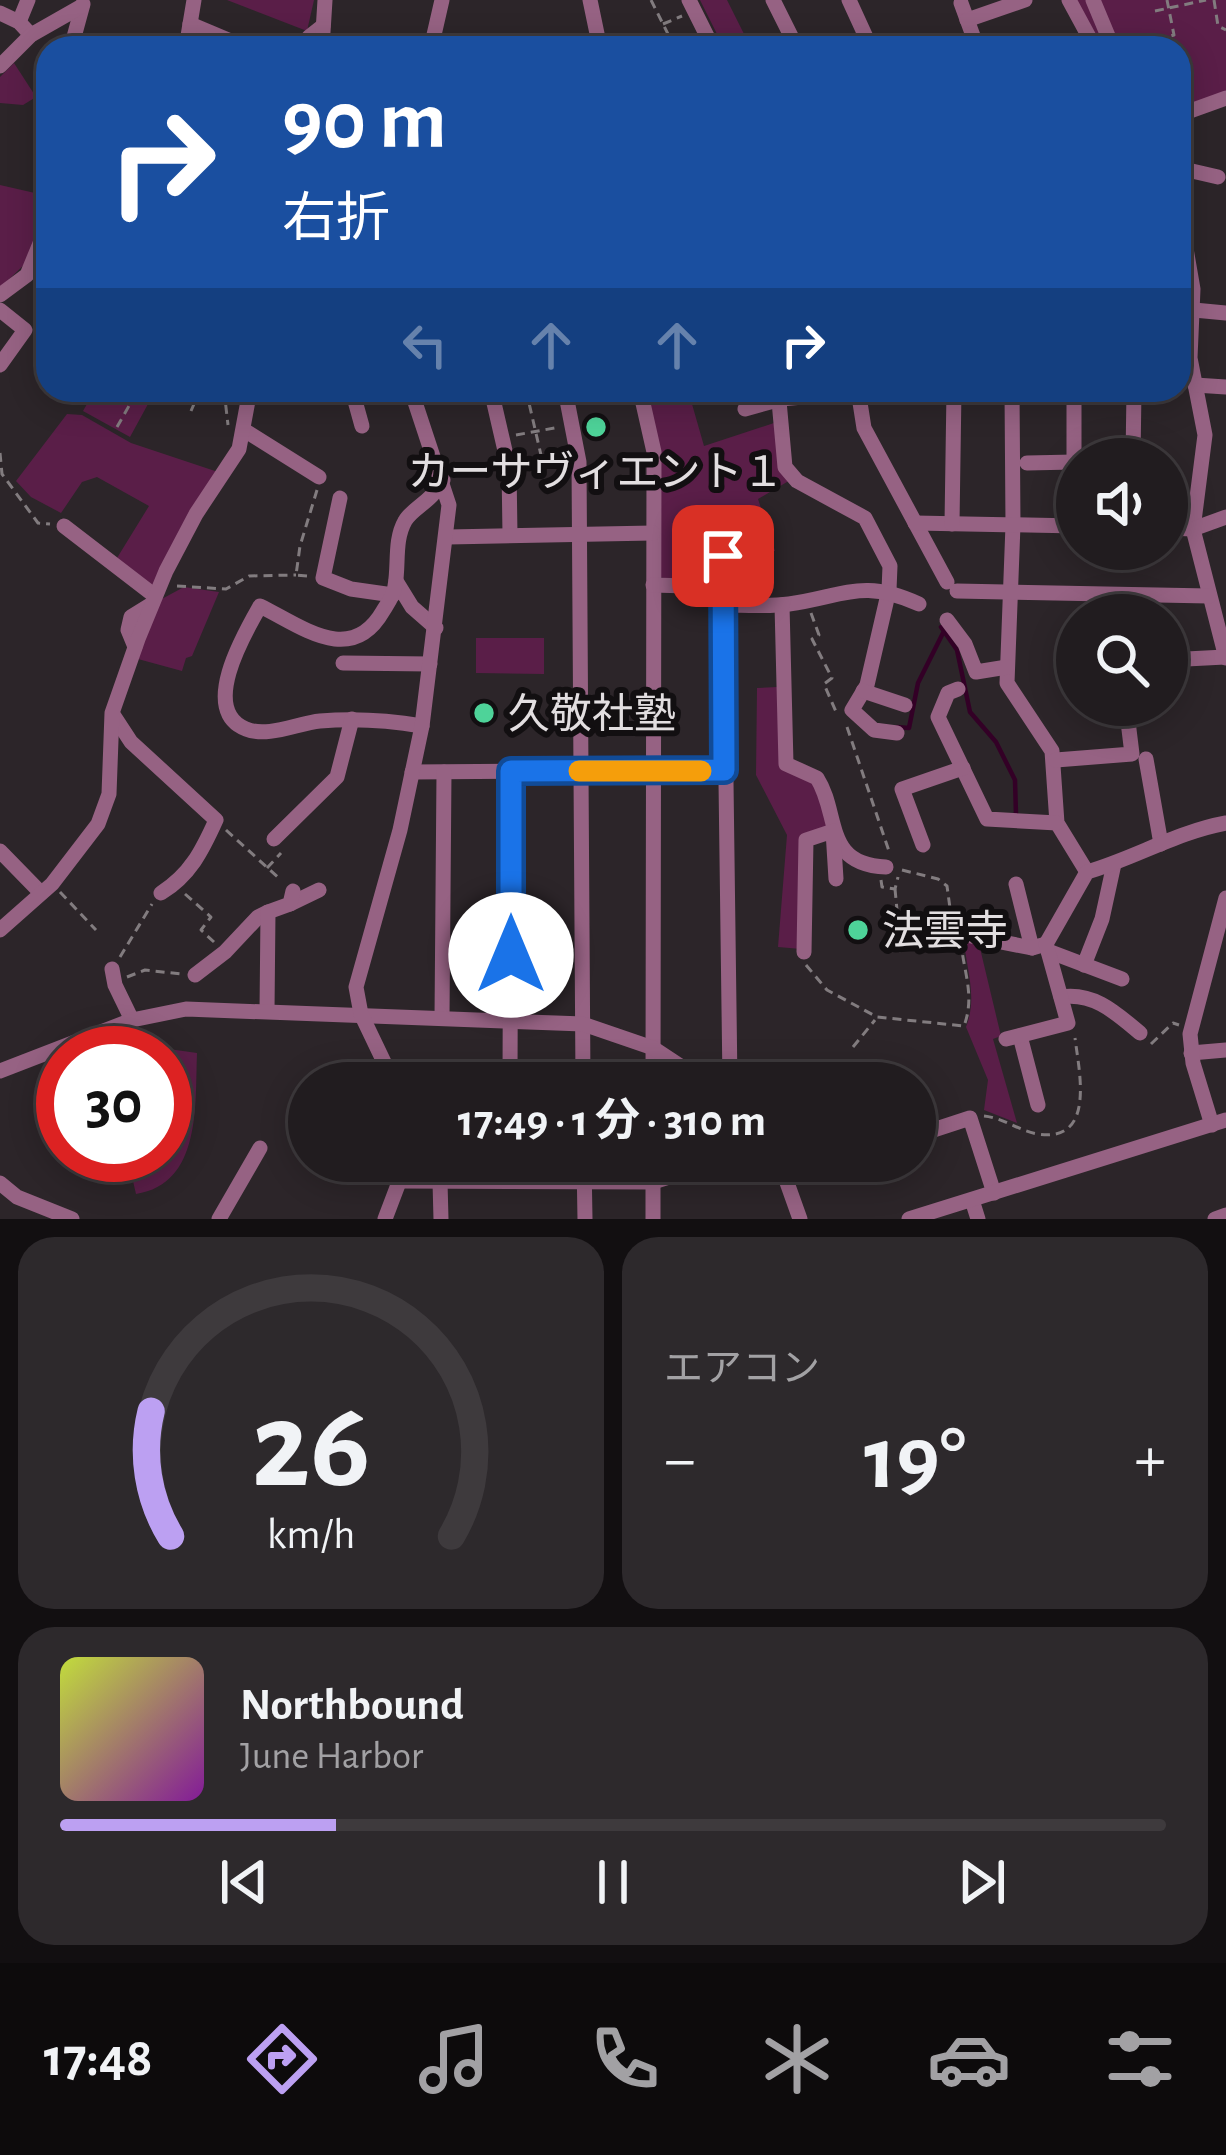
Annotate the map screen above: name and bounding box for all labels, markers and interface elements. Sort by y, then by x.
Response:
text: 90 m [282,80,447,164]
icon: right [84,84,240,240]
text: 右折 [282,193,390,247]
icon: left [392,312,458,378]
icon: ahead [518,312,584,378]
icon: ahead [644,312,710,378]
icon: right [770,312,836,378]
marker: カーサヴィエント１ [583,414,609,440]
map controls [1056,438,1188,726]
button: sound [1056,438,1188,570]
place label: カーサヴィエント１ [407,450,785,494]
pin [672,505,774,607]
icon: arrive [690,523,756,589]
button: search [1056,594,1188,726]
place label: 久敬社塾 [508,692,676,736]
marker: 久敬社塾 [471,700,497,726]
position arrow [448,892,574,1018]
place label: 法雲寺 [882,909,1008,953]
marker: 法雲寺 [845,917,871,943]
speed limit sign: 30 [36,1026,192,1182]
text: 17:49 · 1 分 · 310 m [458,1099,766,1144]
text: エアコン [664,1350,820,1389]
text: 26 [251,1385,371,1510]
text: 19° [864,1415,966,1505]
text: − [664,1427,696,1493]
text: + [1134,1427,1166,1493]
text: km/h [267,1514,355,1557]
text: Northbound [240,1683,464,1728]
text: June Harbor [240,1737,423,1776]
icon: previous [211,1849,277,1915]
icon: pause [580,1849,646,1915]
icon: next [949,1849,1015,1915]
icon: directions [240,2017,324,2101]
icon: music [412,2017,496,2101]
icon: phone [583,2017,667,2101]
icon: climate [755,2017,839,2101]
icon: car [927,2017,1011,2101]
icon: filters [1098,2017,1182,2101]
text: 17:48 [44,2032,153,2086]

